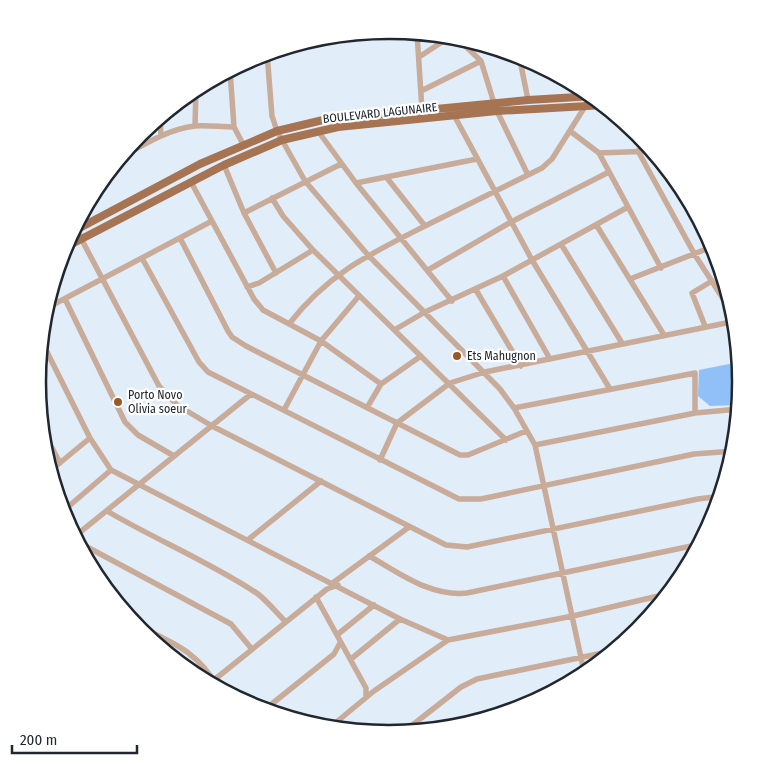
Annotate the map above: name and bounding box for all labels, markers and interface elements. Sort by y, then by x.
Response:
street label: BOULEVARD LAGUNAIRE [322,100,438,126]
place label: Ets Mahugnon [467,349,536,363]
marker: Ets Mahugnon [451,350,463,362]
place label: Porto Novo Olivia soeur [128,388,187,416]
marker: Porto Novo Olivia soeur [112,396,124,408]
scale bar [12,722,138,754]
text: 200 m [20,731,57,749]

